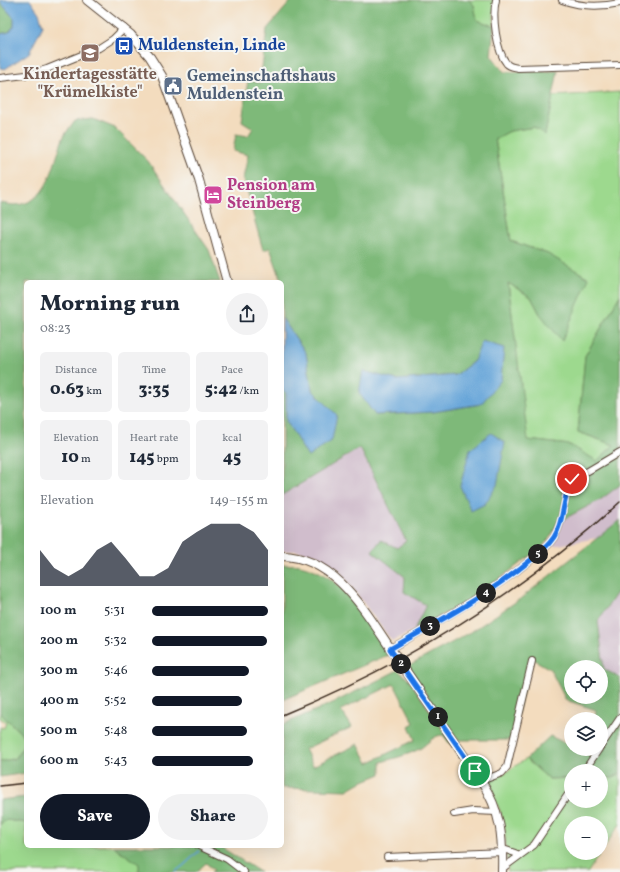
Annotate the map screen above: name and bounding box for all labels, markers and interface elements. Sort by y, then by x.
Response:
bus stop icon: Muldenstein, Linde [113,35,135,57]
place label: Muldenstein, Linde [138,35,286,57]
school or university icon: Kindertagesstätte "Krümelkiste" [79,42,101,64]
place label: Kindertagesstätte "Krümelkiste" [23,64,157,104]
place label: Gemeinschaftshaus Muldenstein [187,66,336,106]
public building icon: Gemeinschaftshaus Muldenstein [162,75,184,97]
place label: Pension am Steinberg [227,175,315,215]
hotel icon: Pension am Steinberg [202,184,224,206]
text: Morning run [40,289,180,320]
button: share [226,293,268,335]
text: 08:23 [40,320,71,338]
text: Distance [55,363,97,378]
text: Time [142,363,166,378]
text: Pace [221,363,243,378]
text: 0.63 [50,378,84,401]
text: 3:35 [139,378,169,401]
text: 5:42 [205,378,237,401]
text: km [84,384,102,399]
text: /km [237,384,259,399]
text: Elevation [53,431,99,446]
text: Heart rate [130,431,178,446]
text: kcal [222,431,242,446]
text: 10 [61,446,79,469]
text: 145 [129,446,155,469]
text: 45 [223,446,241,469]
text: m [79,452,91,467]
text: bpm [155,452,179,467]
pin [555,462,589,496]
icon: check [561,468,583,490]
text: Elevation [40,492,94,510]
text: 149–155 m [209,492,268,510]
pin: 5 [528,544,548,564]
text: 5 [535,546,541,561]
pin: 4 [476,583,496,603]
text: 4 [483,585,489,600]
text: 100 m [40,602,77,620]
text: 5:31 [104,602,125,620]
pin: 3 [420,616,440,636]
text: 3 [427,618,433,633]
text: 200 m [40,632,78,650]
text: 5:32 [104,632,127,650]
pin: 2 [391,654,411,674]
text: 2 [398,656,404,671]
map controls [564,660,608,860]
button: locate [564,660,608,704]
text: 300 m [40,662,78,680]
text: 5:46 [104,662,128,680]
text: 400 m [40,692,79,710]
text: 5:52 [104,692,127,710]
pin: 1 [428,707,448,727]
text: 1 [436,709,440,724]
button: layers [564,712,608,756]
text: 500 m [40,722,77,740]
text: 5:48 [104,722,127,740]
text: 600 m [40,752,78,770]
text: 5:43 [104,752,127,770]
pin [458,754,492,788]
icon: arrive [464,760,486,782]
button: + [564,764,608,808]
button: Save [40,794,150,840]
button: Share [158,794,268,840]
button: − [564,816,608,860]

